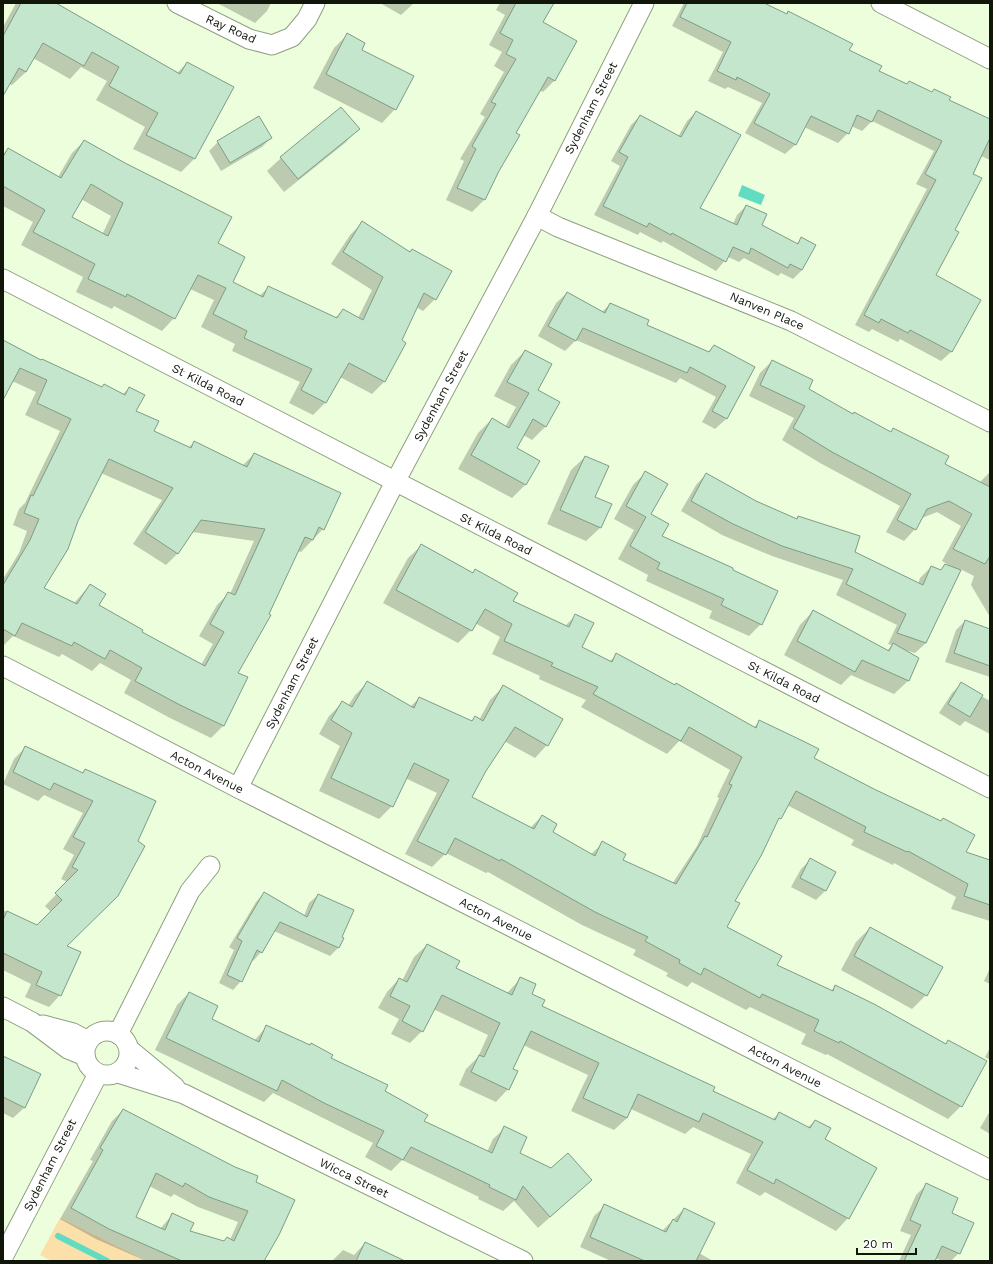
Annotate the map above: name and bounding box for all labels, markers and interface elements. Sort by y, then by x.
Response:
street label: Ray Road [204,12,258,46]
street label: Sydenham Street [562,60,620,156]
street label: Nanven Place [728,289,806,333]
street label: Sydenham Street [411,348,471,444]
street label: St Kilda Road [170,361,246,409]
street label: St Kilda Road [458,510,534,558]
street label: Sydenham Street [263,635,321,731]
street label: St Kilda Road [746,658,822,706]
street label: Acton Avenue [168,748,246,796]
street label: Acton Avenue [457,895,535,943]
street label: Acton Avenue [746,1042,824,1090]
street label: Sydenham Street [21,1117,79,1213]
street label: Wicca Street [317,1155,391,1201]
scale bar [857,1230,916,1256]
text: 20 m [863,1237,893,1251]

